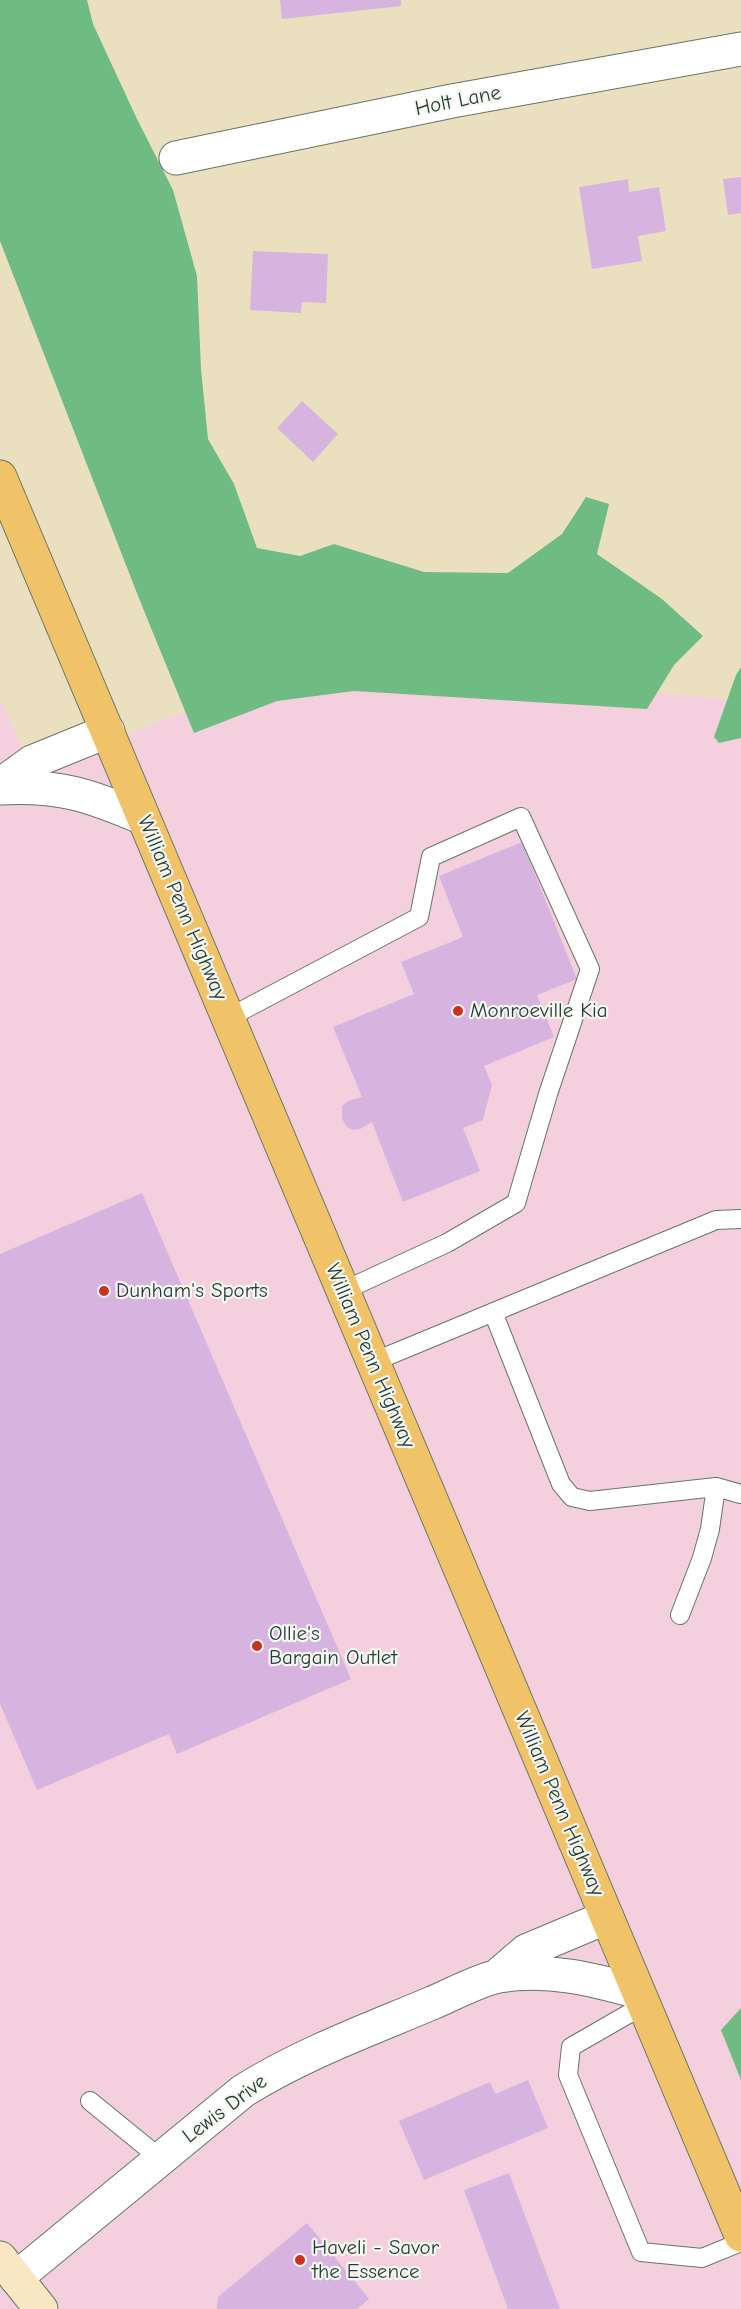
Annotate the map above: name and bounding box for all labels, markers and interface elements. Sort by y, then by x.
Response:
street label: Holt Lane [413,80,503,122]
street label: William Penn Highway [132,812,232,1004]
place label: Monroeville Kia [470,998,608,1024]
marker: Monroeville Kia [451,1004,465,1018]
street label: William Penn Highway [320,1260,420,1452]
place label: Dunham's Sports [116,1278,268,1304]
marker: Dunham's Sports [97,1284,111,1298]
place label: Ollie's Bargain Outlet [269,1621,397,1671]
marker: Ollie's Bargain Outlet [250,1639,264,1653]
street label: William Penn Highway [509,1708,609,1900]
street label: Lewis Drive [178,2069,272,2149]
place label: Haveli - Savor the Essence [312,2235,439,2285]
marker: Haveli - Savor the Essence [293,2253,307,2267]

